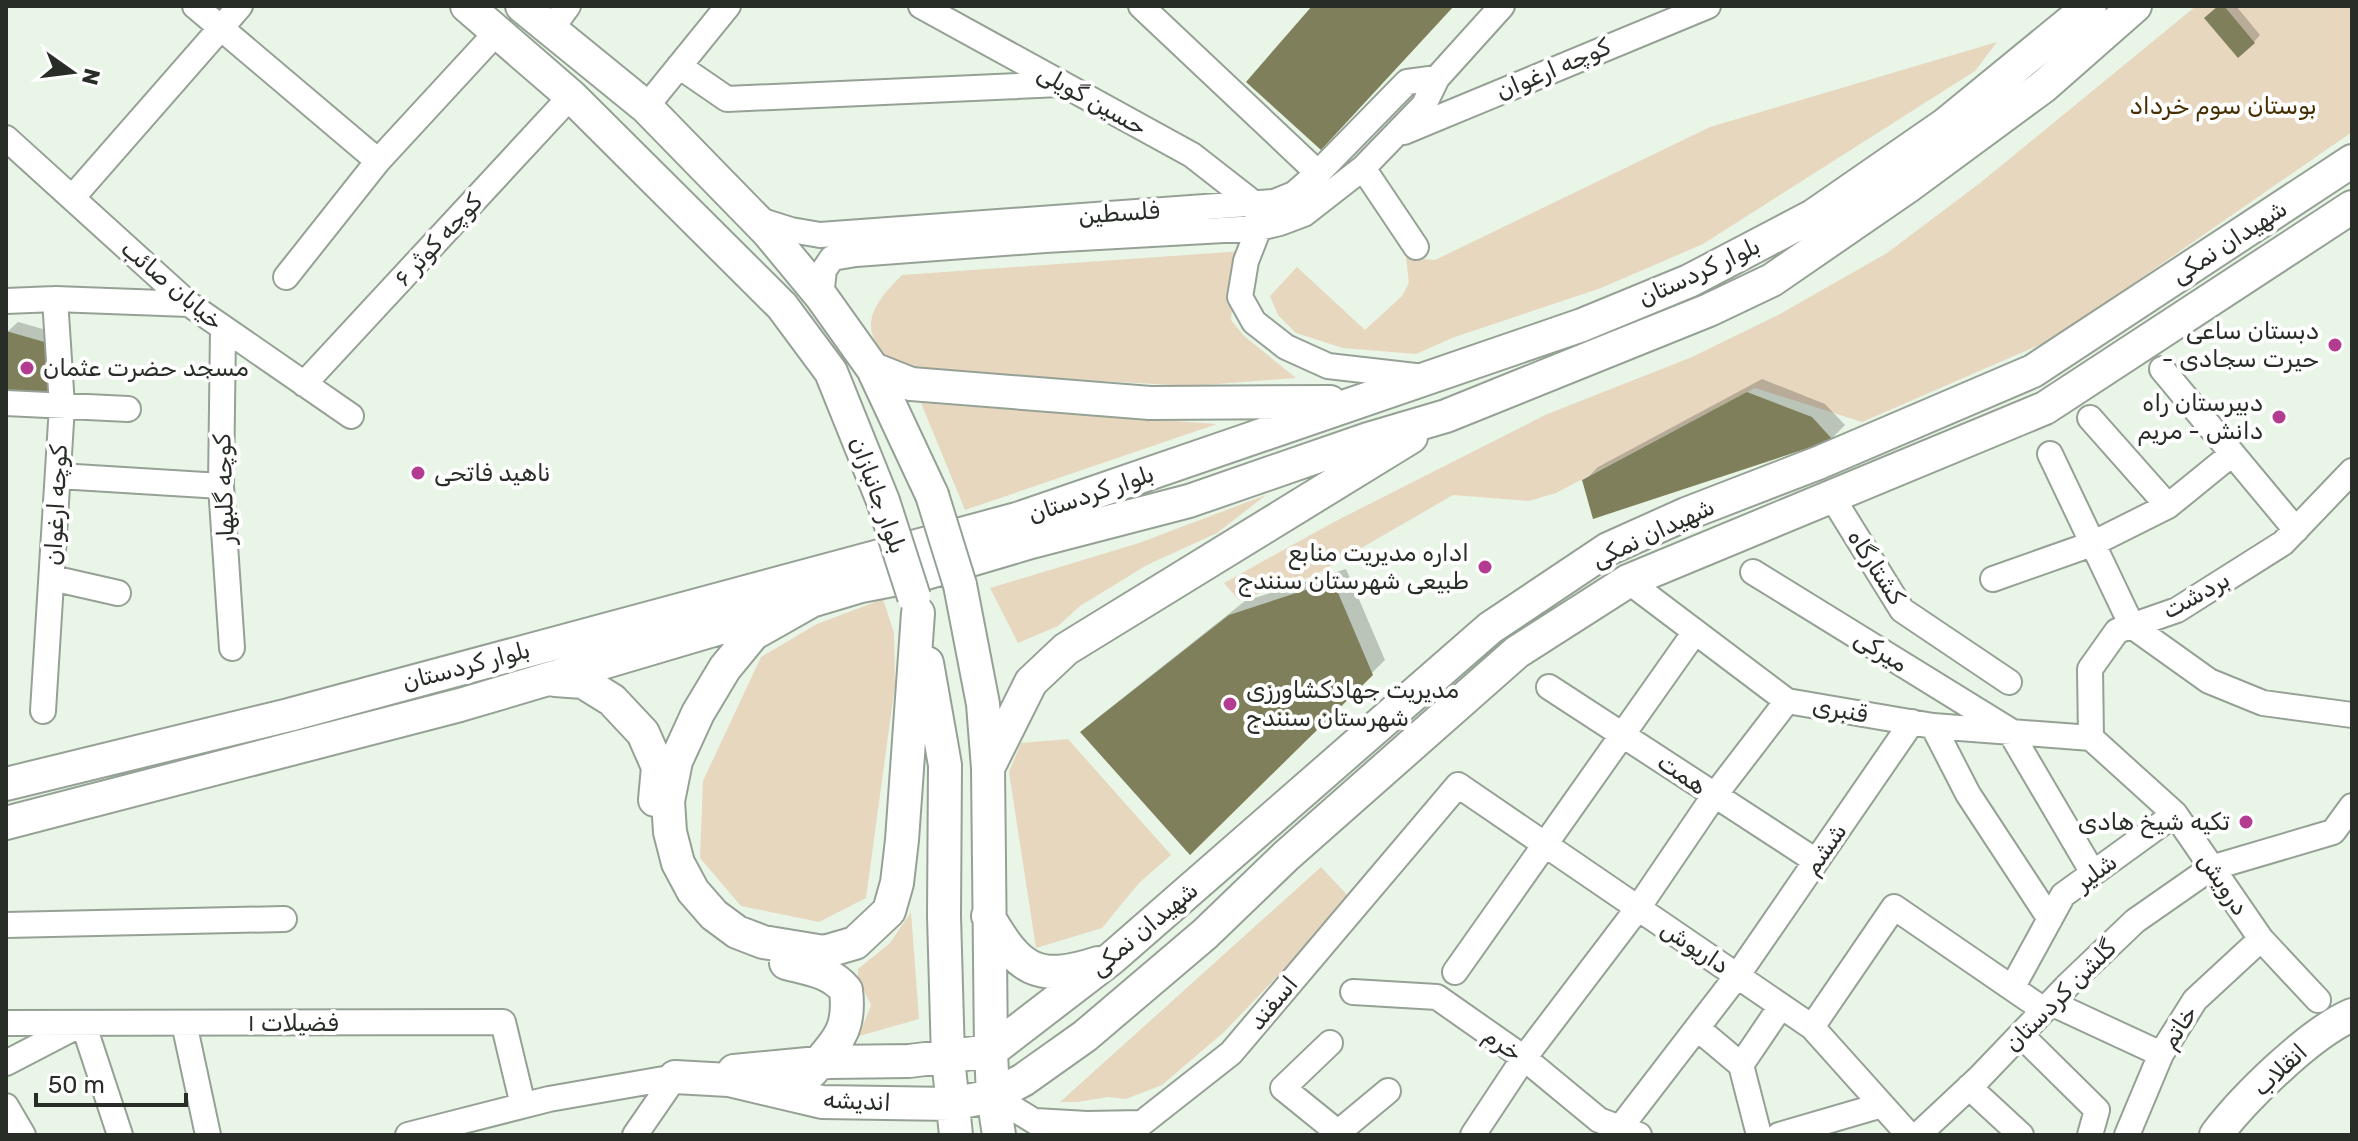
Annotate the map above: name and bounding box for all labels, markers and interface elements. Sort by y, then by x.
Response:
north arrow [32,32,112,112]
street label: کوچه ارغوان [1492,32,1614,106]
street label: حسین گویلی [1032,59,1152,141]
text: N [76,66,106,88]
park label: بوستان سوم خرداد [2129,92,2317,122]
street label: کوچه کوثر ۶ [388,188,488,292]
street label: شهیدان نمکی [2166,194,2292,290]
street label: فلسطین [1077,196,1161,230]
street label: بلوار کردستان [1634,232,1764,312]
street label: خیابان صائب [115,234,229,336]
place label: دبستان ساعی - حیرت سجادی [2162,317,2319,373]
marker: دبستان ساعی - حیرت سجادی [2326,336,2344,354]
place label: مسجد حضرت عثمان [43,354,249,382]
marker: مسجد حضرت عثمان [18,359,36,377]
place label: دبیرستان راه دانش - مریم [2137,389,2263,446]
marker: دبیرستان راه دانش - مریم [2270,408,2288,426]
street label: کوچه گلبهار [208,433,240,547]
street label: بلوار جانبازان [844,433,912,557]
street label: کوچه ارغوان [39,444,73,566]
place label: ناهید فاتحی [434,459,550,487]
street label: بلوار کردستان [1024,459,1158,529]
marker: ناهید فاتحی [409,464,427,482]
street label: شهیدان نمکی [1587,492,1719,574]
street label: کشتارگاه [1841,524,1911,610]
place label: اداره مدیریت منابع طبیعی شهرستان سنندج [1237,539,1469,597]
marker: اداره مدیریت منابع طبیعی شهرستان سنندج [1476,558,1494,576]
street label: بردشت [2158,565,2234,625]
street label: میرکی [1849,624,1913,678]
street label: بلوار کردستان [399,635,533,697]
place label: مدیریت جهادکشاورزی شهرستان سنندج [1246,676,1459,734]
street label: قنبری [1810,691,1870,729]
marker: مدیریت جهادکشاورزی شهرستان سنندج [1221,695,1239,713]
street label: همت [1652,748,1712,800]
place label: تکیه شیخ هادی [2078,808,2230,839]
marker: تکیه شیخ هادی [2237,813,2255,831]
street label: ششم [1797,818,1853,881]
street label: درویش [2192,847,2254,921]
street label: شلیر [2068,848,2122,898]
street label: شهیدان نمکی [1084,876,1204,982]
street label: داریوش [1656,914,1734,980]
street label: گلشن کردستان [1998,934,2122,1058]
street label: اسفند [1242,970,1304,1036]
street label: خاتم [2155,1000,2204,1054]
street label: فضیلات ۱ [247,1009,339,1037]
street label: خرم [1477,1021,1528,1069]
street label: انقلاب [2247,1038,2313,1102]
scale bar [36,1057,186,1107]
text: 50 m [48,1071,105,1099]
street label: اندیشه [822,1085,892,1117]

